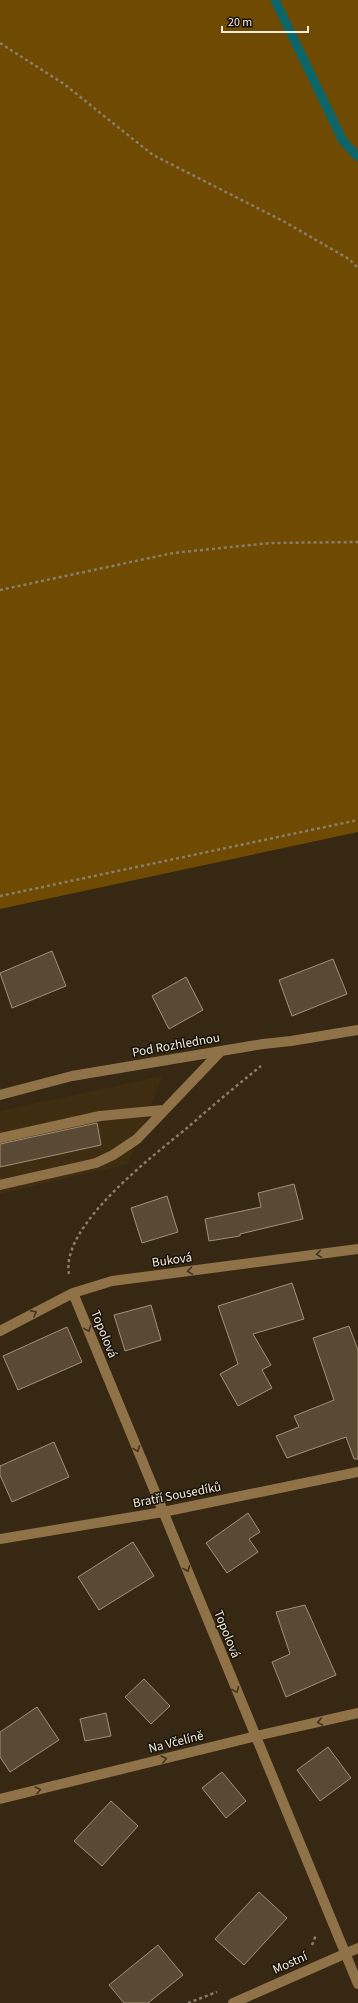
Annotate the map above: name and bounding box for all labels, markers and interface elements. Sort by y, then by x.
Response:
scale bar [222,8,308,34]
text: 20 m [228,14,252,31]
street label: Pod Rozhlednou [131,1028,221,1062]
street label: Buková [151,1248,193,1272]
one-way arrow [316,1249,322,1258]
one-way arrow [187,1266,194,1275]
street label: Topolová [86,1307,122,1361]
one-way arrow [30,1310,38,1318]
one-way arrow [83,1325,91,1332]
one-way arrow [132,1445,140,1453]
street label: Bratří Sousedíků [131,1478,223,1512]
one-way arrow [182,1566,190,1573]
street label: Topolová [209,1607,245,1661]
one-way arrow [232,1686,240,1693]
one-way arrow [317,1717,323,1725]
street label: Na Včelíně [147,1726,205,1758]
one-way arrow [161,1755,167,1763]
one-way arrow [35,1786,41,1794]
street label: Mostní [270,1947,311,1979]

